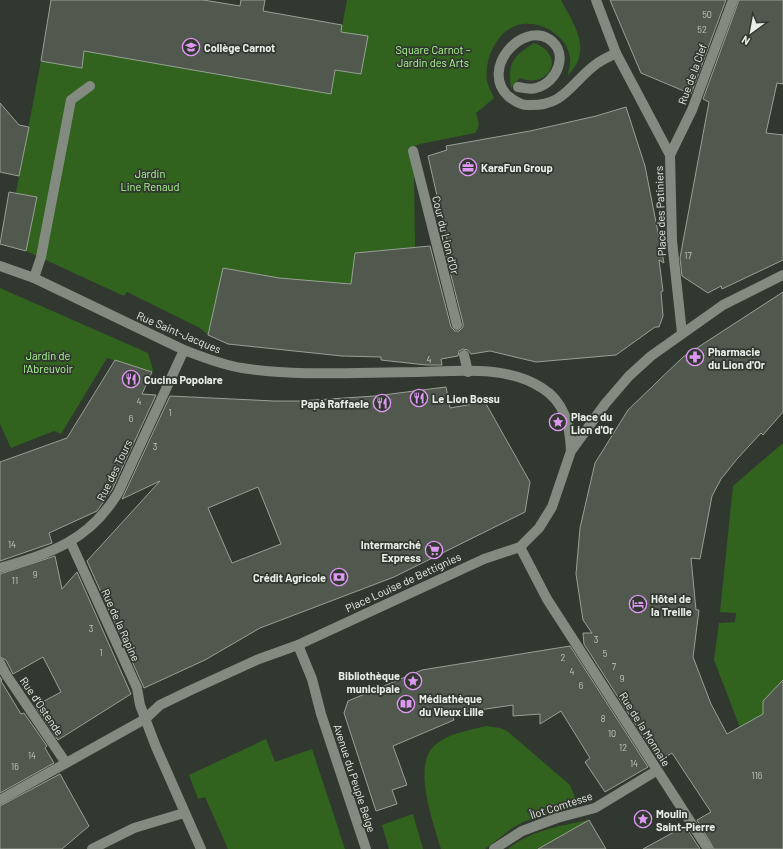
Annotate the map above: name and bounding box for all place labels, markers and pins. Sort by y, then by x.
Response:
school or university icon: Collège Carnot [181,37,201,57]
place label: Collège Carnot [204,41,275,54]
office icon: KaraFun Group [458,157,478,177]
place label: KaraFun Group [481,161,553,174]
place label: Pharmacie du Lion d'Or [708,345,766,371]
pharmacy icon: Pharmacie du Lion d'Or [685,347,705,367]
restaurant icon: Cucina Popolare [121,369,141,389]
place label: Cucina Popolare [144,373,223,386]
restaurant icon: Le Lion Bossu [409,388,429,408]
place label: Le Lion Bossu [432,392,500,405]
restaurant icon: Papà Raffaele [372,393,392,413]
place label: Papà Raffaele [301,397,369,410]
place label: Place du Lion d'Or [571,410,614,436]
place icon: Place du Lion d'Or [548,412,568,432]
place label: Intermarché Express [361,538,421,564]
supermarket icon: Intermarché Express [424,540,444,560]
bank icon: Crédit Agricole [329,567,349,587]
place label: Crédit Agricole [253,571,326,584]
place label: Hôtel de la Treille [651,592,692,618]
hotel icon: Hôtel de la Treille [628,594,648,614]
place label: Bibliothèque municipale [338,669,400,695]
place icon: Bibliothèque municipale [403,671,423,691]
place label: Médiathèque du Vieux Lille [419,692,484,718]
library icon: Médiathèque du Vieux Lille [396,694,416,714]
place label: Moulin Saint-Pierre [656,807,715,833]
place icon: Moulin Saint-Pierre [633,809,653,829]

